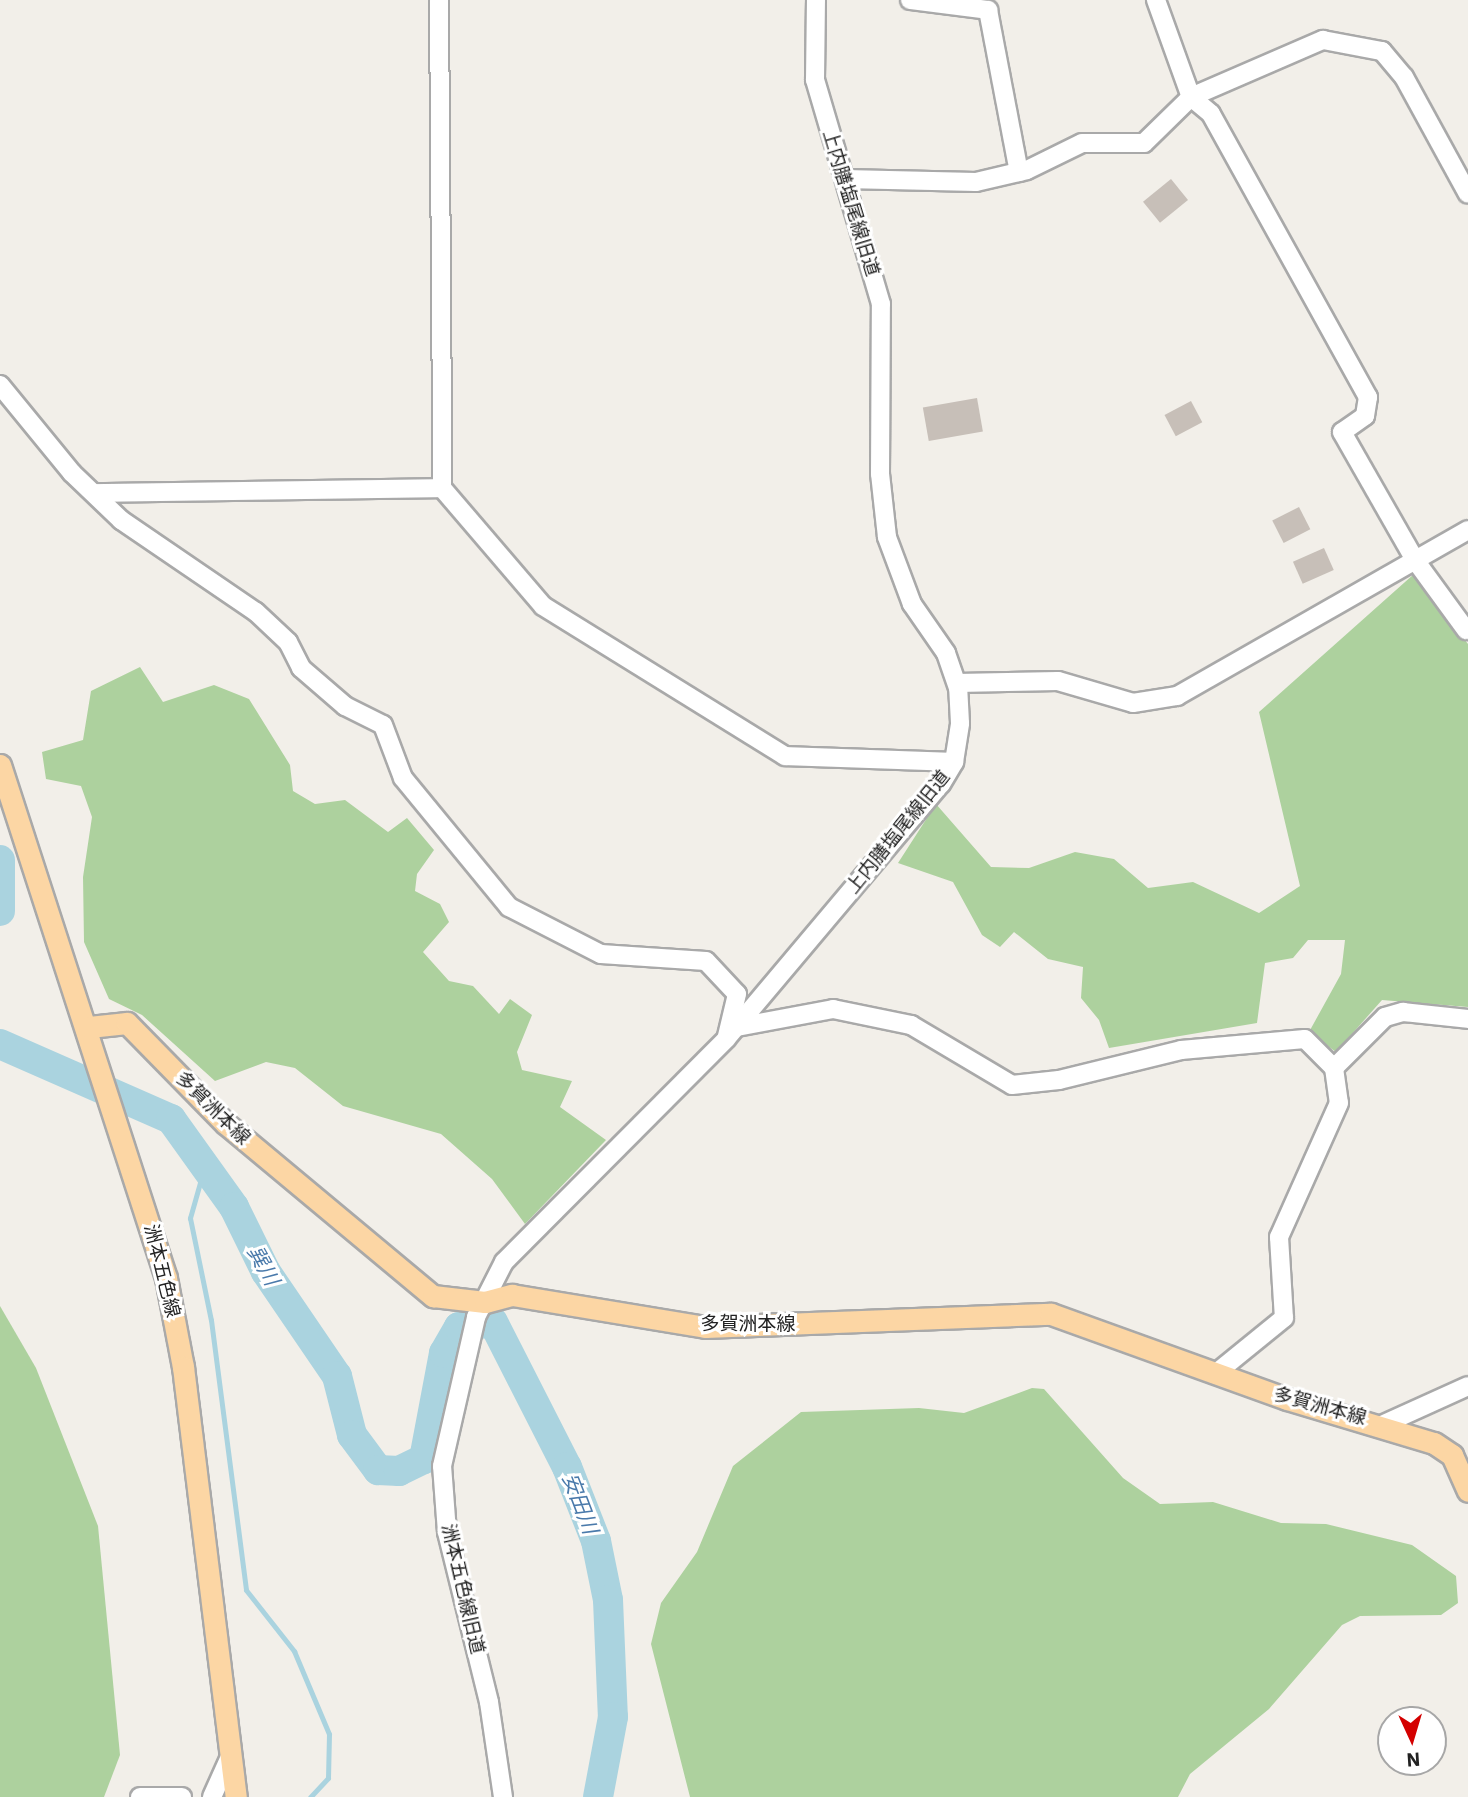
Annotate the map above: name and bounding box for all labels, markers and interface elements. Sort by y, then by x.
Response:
street label: 上内膳塩尾線旧道 [818,127,884,279]
street label: 上内膳塩尾線旧道 [841,766,955,898]
street label: 多賀洲本線 [171,1067,255,1149]
street label: 洲本五色線 [139,1222,185,1320]
water label: 巽川 [243,1241,285,1289]
street label: 多賀洲本線 [701,1313,795,1335]
street label: 多賀洲本線 [1271,1383,1369,1429]
water label: 安田川 [558,1469,604,1537]
street label: 洲本五色線旧道 [437,1522,489,1656]
north arrow [1377,1706,1447,1776]
text: N [1406,1748,1421,1772]

